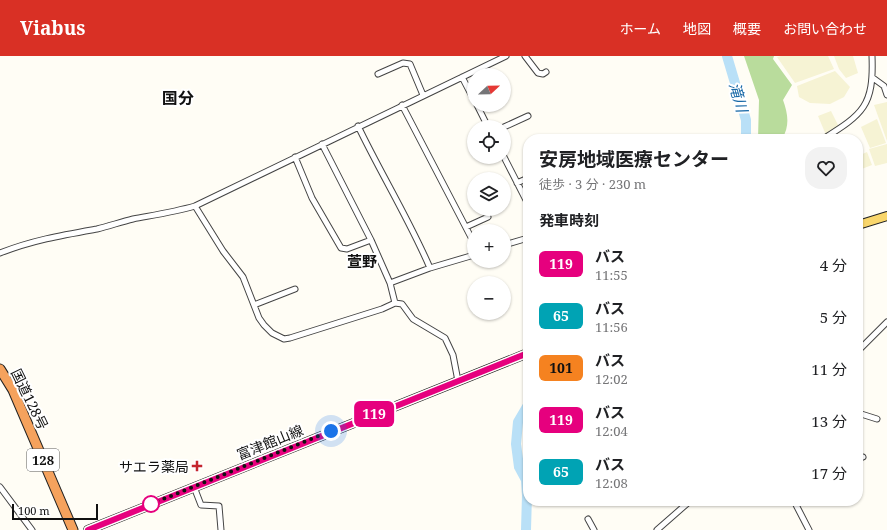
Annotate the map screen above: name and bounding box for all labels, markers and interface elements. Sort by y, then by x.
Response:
text: Viabus [20,15,86,41]
text: ホーム [619,19,661,38]
text: 地図 [683,19,711,38]
text: 概要 [733,19,761,38]
text: お問い合わせ [783,19,867,38]
north arrow [467,68,511,112]
map controls [467,68,511,320]
water label: 滝川 [725,80,753,116]
district label: 国分 [162,87,194,109]
button: locate [467,120,511,164]
text: 安房地域医療センター [539,146,729,172]
button: heart [805,147,847,189]
button: layers [467,172,511,216]
text: 徒歩 · 3 分 · 230 m [539,175,646,193]
text: 発車時刻 [539,210,599,230]
button: + [467,224,511,268]
text: バス [595,246,625,266]
district label: 萱野 [347,251,377,271]
text: 119 [549,254,573,273]
text: 4 分 [820,255,847,275]
text: 11:55 [595,266,628,284]
button: − [467,276,511,320]
text: バス [595,298,625,318]
text: 65 [553,306,569,325]
text: 5 分 [820,307,847,327]
text: 11:56 [595,318,628,336]
text: バス [595,350,625,370]
text: 101 [549,358,573,377]
text: 11 分 [811,359,847,379]
street label: 国道128号 [7,365,53,433]
text: 12:02 [595,370,628,388]
line badge: 119 [351,401,397,427]
text: バス [595,402,625,422]
text: 119 [362,404,386,423]
text: 119 [549,410,573,429]
text: 13 分 [811,411,847,431]
street label: 富津館山線 [234,420,306,464]
your location [321,421,341,441]
text: 12:04 [595,422,628,440]
road number: 128 [27,449,59,471]
text: バス [595,454,625,474]
place label: サエラ薬局 [119,457,189,476]
marker: サエラ薬局 [192,461,202,471]
text: 65 [553,462,569,481]
text: 17 分 [811,463,847,483]
text: 12:08 [595,474,628,492]
unlabelled marker [142,495,160,513]
scale bar [12,502,98,521]
text: 100 m [18,503,50,518]

